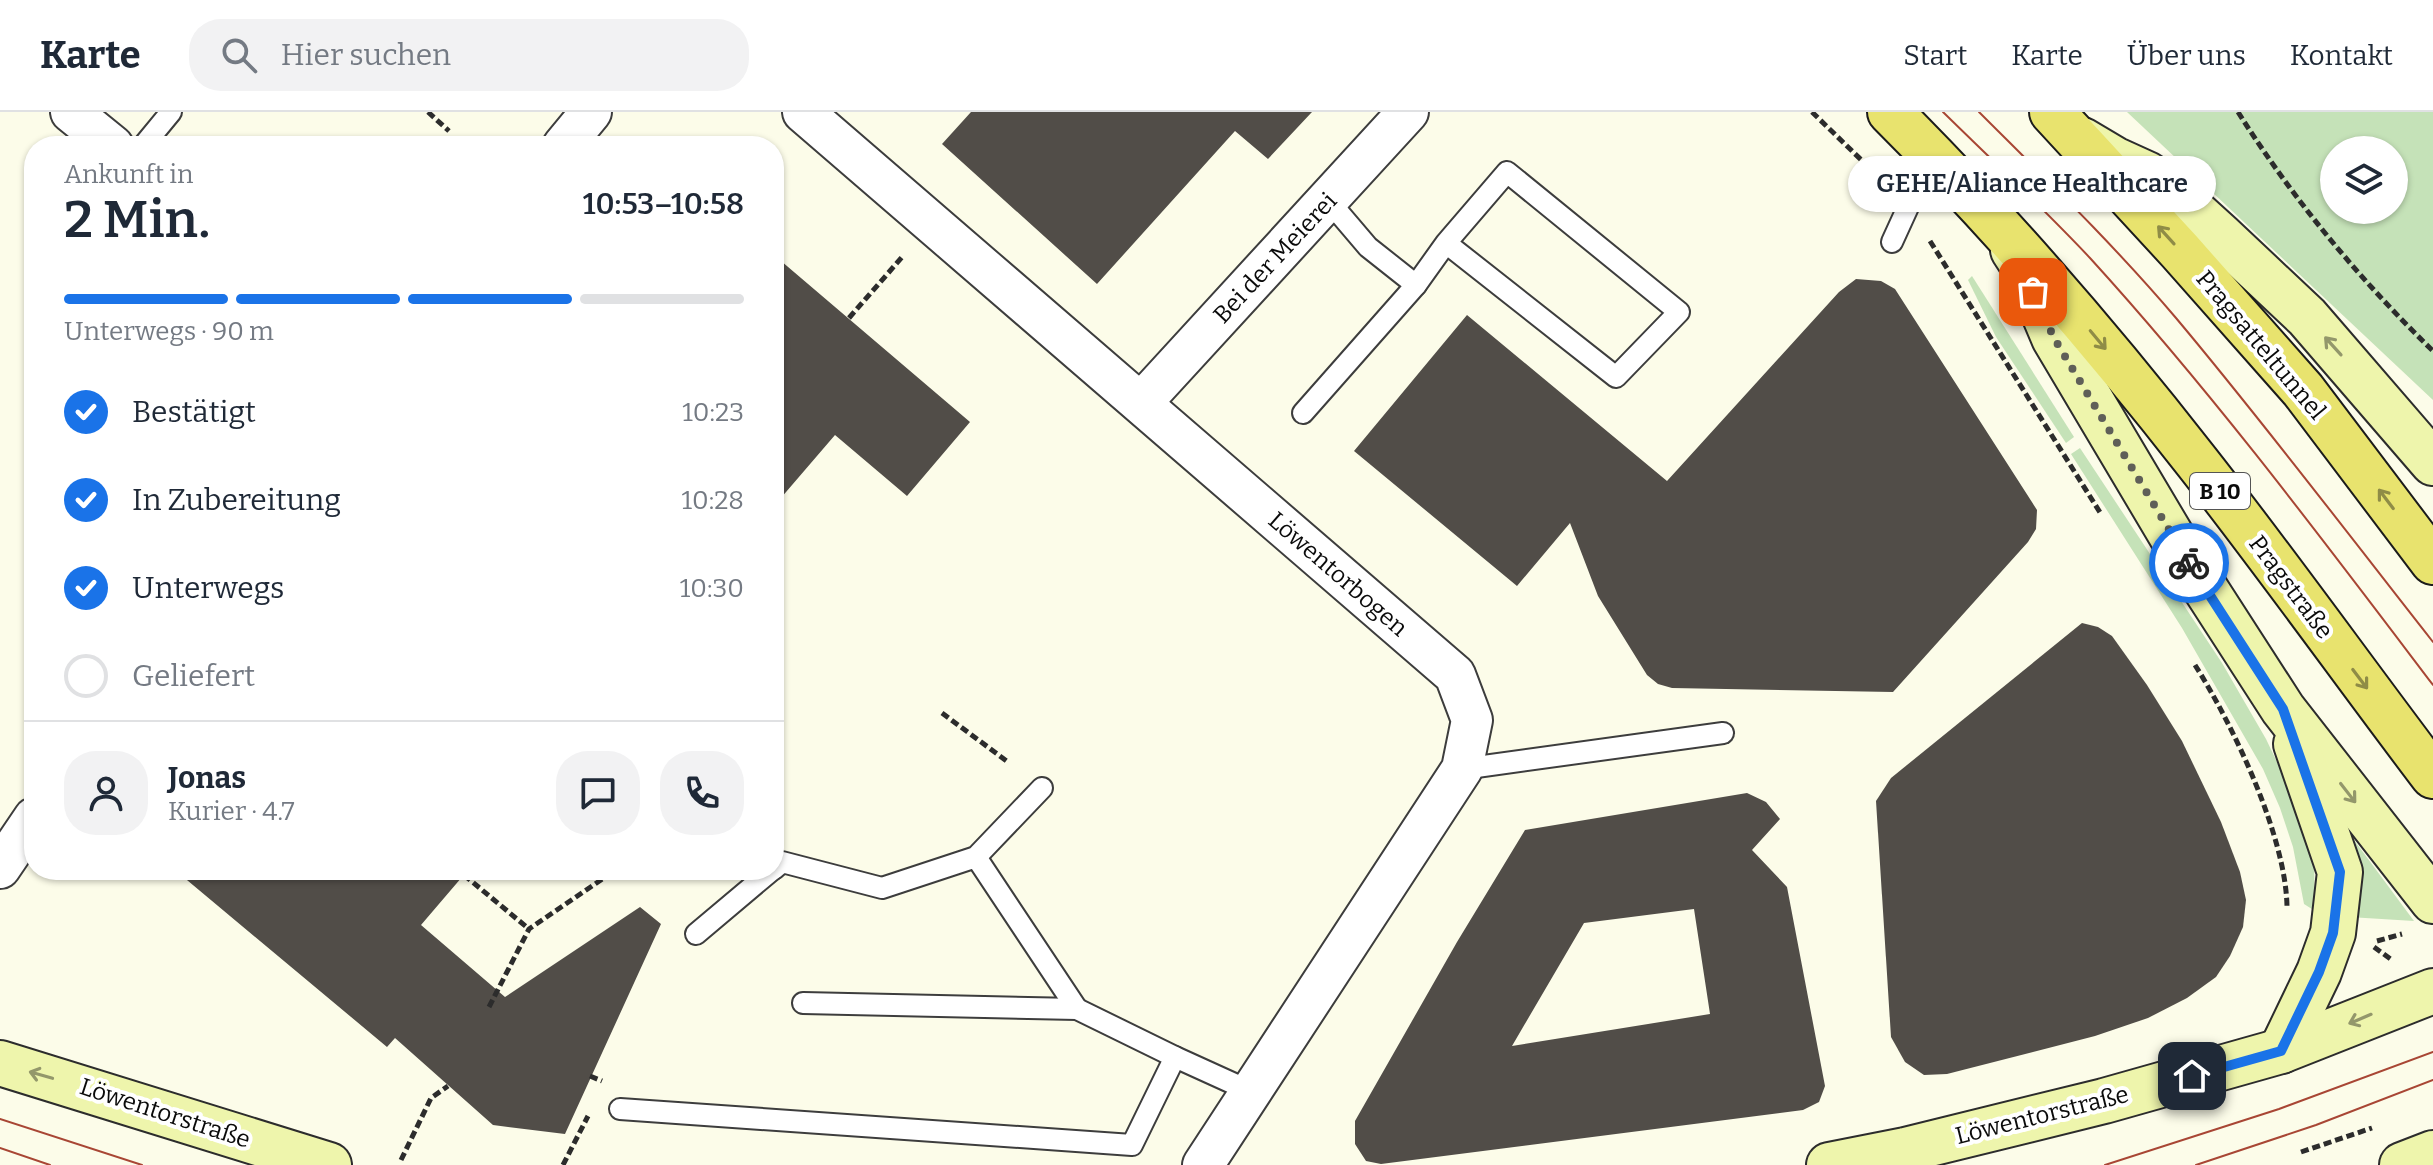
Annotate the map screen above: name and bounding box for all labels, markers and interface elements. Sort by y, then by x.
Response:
search box [189,19,749,91]
text: Karte [40,32,141,78]
icon: search [217,33,261,77]
text: Hier suchen [281,37,451,73]
text: Start [1903,39,1967,72]
text: Karte [2011,39,2083,72]
text: Über uns [2127,39,2246,72]
text: Kontakt [2290,39,2393,72]
map controls [2320,136,2408,224]
button: layers [2320,136,2408,224]
callout: GEHE/Aliance Healthcare [1849,156,2217,212]
text: Ankunft in [64,159,193,190]
text: GEHE/Aliance Healthcare [1876,168,2188,199]
text: 10:53–10:58 [583,186,744,222]
street label: Bei der Meierei [1208,187,1342,329]
text: 2 Min. [64,188,210,251]
one-way arrow [2157,226,2175,246]
pin [1999,258,2067,326]
street label: Pragsatteltunnel [2191,265,2332,425]
icon: bag [2011,270,2055,314]
text: Unterwegs · 90 m [64,316,274,347]
one-way arrow [2089,329,2107,350]
one-way arrow [2324,336,2343,356]
icon: check [64,390,108,434]
text: Bestätigt [132,394,256,430]
text: 10:23 [682,397,744,428]
road number: B 10 [2190,473,2250,509]
icon: check [64,478,108,522]
text: In Zubereitung [132,482,341,518]
text: 10:28 [682,485,744,516]
one-way arrow [2377,489,2394,511]
street label: Löwentorbogen [1263,506,1413,642]
courier [2149,523,2229,603]
street label: Pragstraße [2243,530,2339,644]
icon: bike [2167,541,2211,585]
icon: check [64,566,108,610]
text: Unterwegs [132,570,284,606]
text: 10:30 [680,573,744,604]
text: Geliefert [132,658,255,694]
one-way arrow [2351,667,2368,689]
button: person [64,751,148,835]
button: chat [556,751,640,835]
button: phone [660,751,744,835]
text: Jonas [168,760,246,796]
one-way arrow [2340,782,2357,803]
text: Kurier · 4.7 [168,796,295,827]
one-way arrow [2348,1012,2373,1027]
pin [2158,1042,2226,1110]
icon: home [2170,1054,2214,1098]
one-way arrow [29,1067,55,1082]
street label: Löwentorstraße [76,1072,254,1154]
street label: Löwentorstraße [1953,1080,2131,1150]

